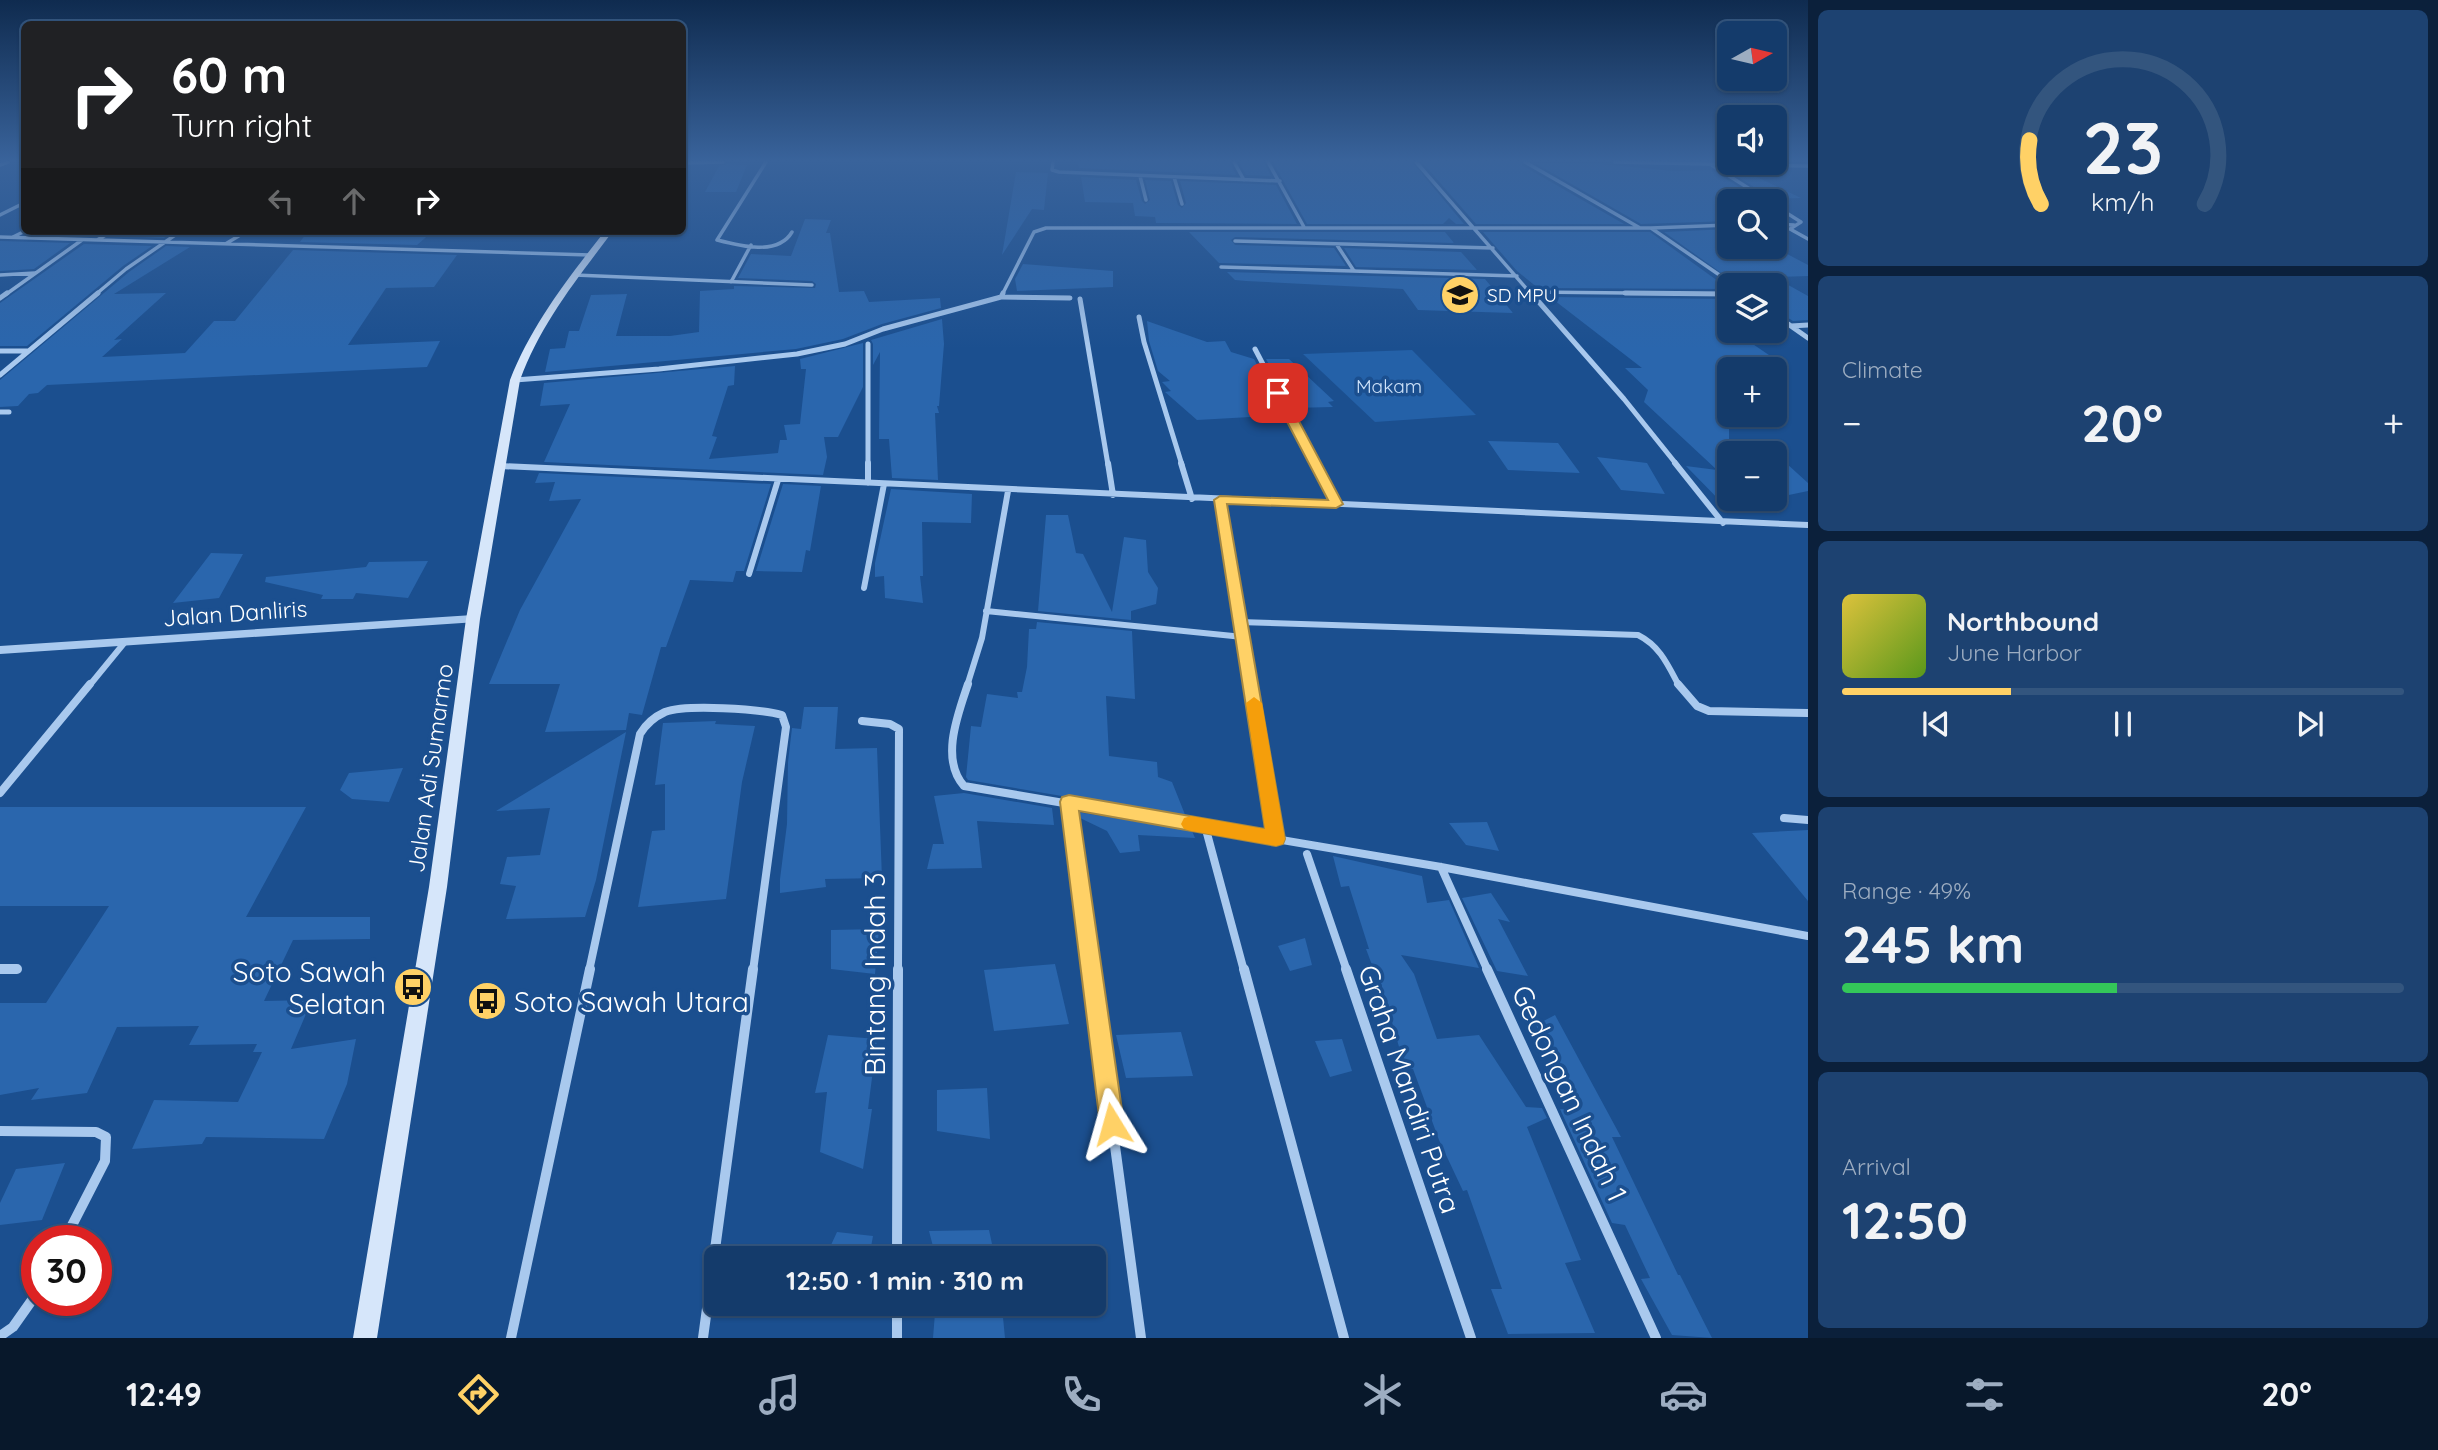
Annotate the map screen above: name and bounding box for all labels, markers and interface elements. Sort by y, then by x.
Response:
north arrow [1717,21,1787,91]
map controls [1717,21,1787,511]
text: 60 m [171,44,287,105]
icon: right [56,49,147,140]
text: 23 [2083,101,2163,192]
text: Turn right [171,105,312,145]
button: sound [1717,105,1787,175]
icon: left [262,182,300,220]
icon: ahead [335,182,373,220]
icon: right [408,182,446,220]
text: km/h [2091,186,2155,217]
button: search [1717,189,1787,259]
button: layers [1717,273,1787,343]
school or university icon: SD MPU [1439,274,1481,316]
place label: SD MPU [1487,283,1557,307]
text: Climate [1842,355,1923,384]
button: + [1717,357,1787,427]
pin [1248,363,1308,423]
icon: arrive [1259,374,1297,412]
park label: Makam [1356,374,1422,398]
text: 20° [2081,390,2163,455]
text: − [1842,399,1862,447]
text: + [2383,399,2404,447]
button: − [1717,441,1787,511]
street label: Jalan Danliris [162,593,308,633]
text: Northbound [1947,605,2099,638]
text: June Harbor [1947,638,2082,667]
street label: Jalan Adi Sumarmo [401,662,459,874]
icon: previous [1917,705,1955,743]
icon: pause [2104,705,2142,743]
icon: next [2291,705,2329,743]
street label: Bintang Indah 3 [857,872,892,1076]
text: Range · 49% [1842,876,1971,905]
text: 245 km [1842,911,2024,976]
place label: Soto Sawah Selatan [233,954,386,1021]
street label: Graha Mandiri Putra [1351,960,1469,1218]
bus stop icon: Soto Sawah Selatan [392,966,434,1008]
street label: Gedongan Indah 1 [1505,979,1635,1207]
bus stop icon: Soto Sawah Utara [466,980,508,1022]
place label: Soto Sawah Utara [514,984,749,1019]
position arrow [1075,1087,1149,1161]
text: Arrival [1842,1152,1911,1181]
text: 12:50 [1842,1187,1968,1252]
speed limit sign: 30 [21,1225,112,1316]
text: 12:50 · 1 min · 310 m [786,1264,1024,1297]
icon: directions [454,1370,503,1419]
icon: music [755,1370,804,1419]
icon: phone [1057,1370,1106,1419]
icon: climate [1358,1370,1407,1419]
icon: car [1659,1370,1708,1419]
icon: filters [1960,1370,2009,1419]
text: 12:49 [126,1374,202,1414]
text: 20° [2261,1374,2312,1414]

